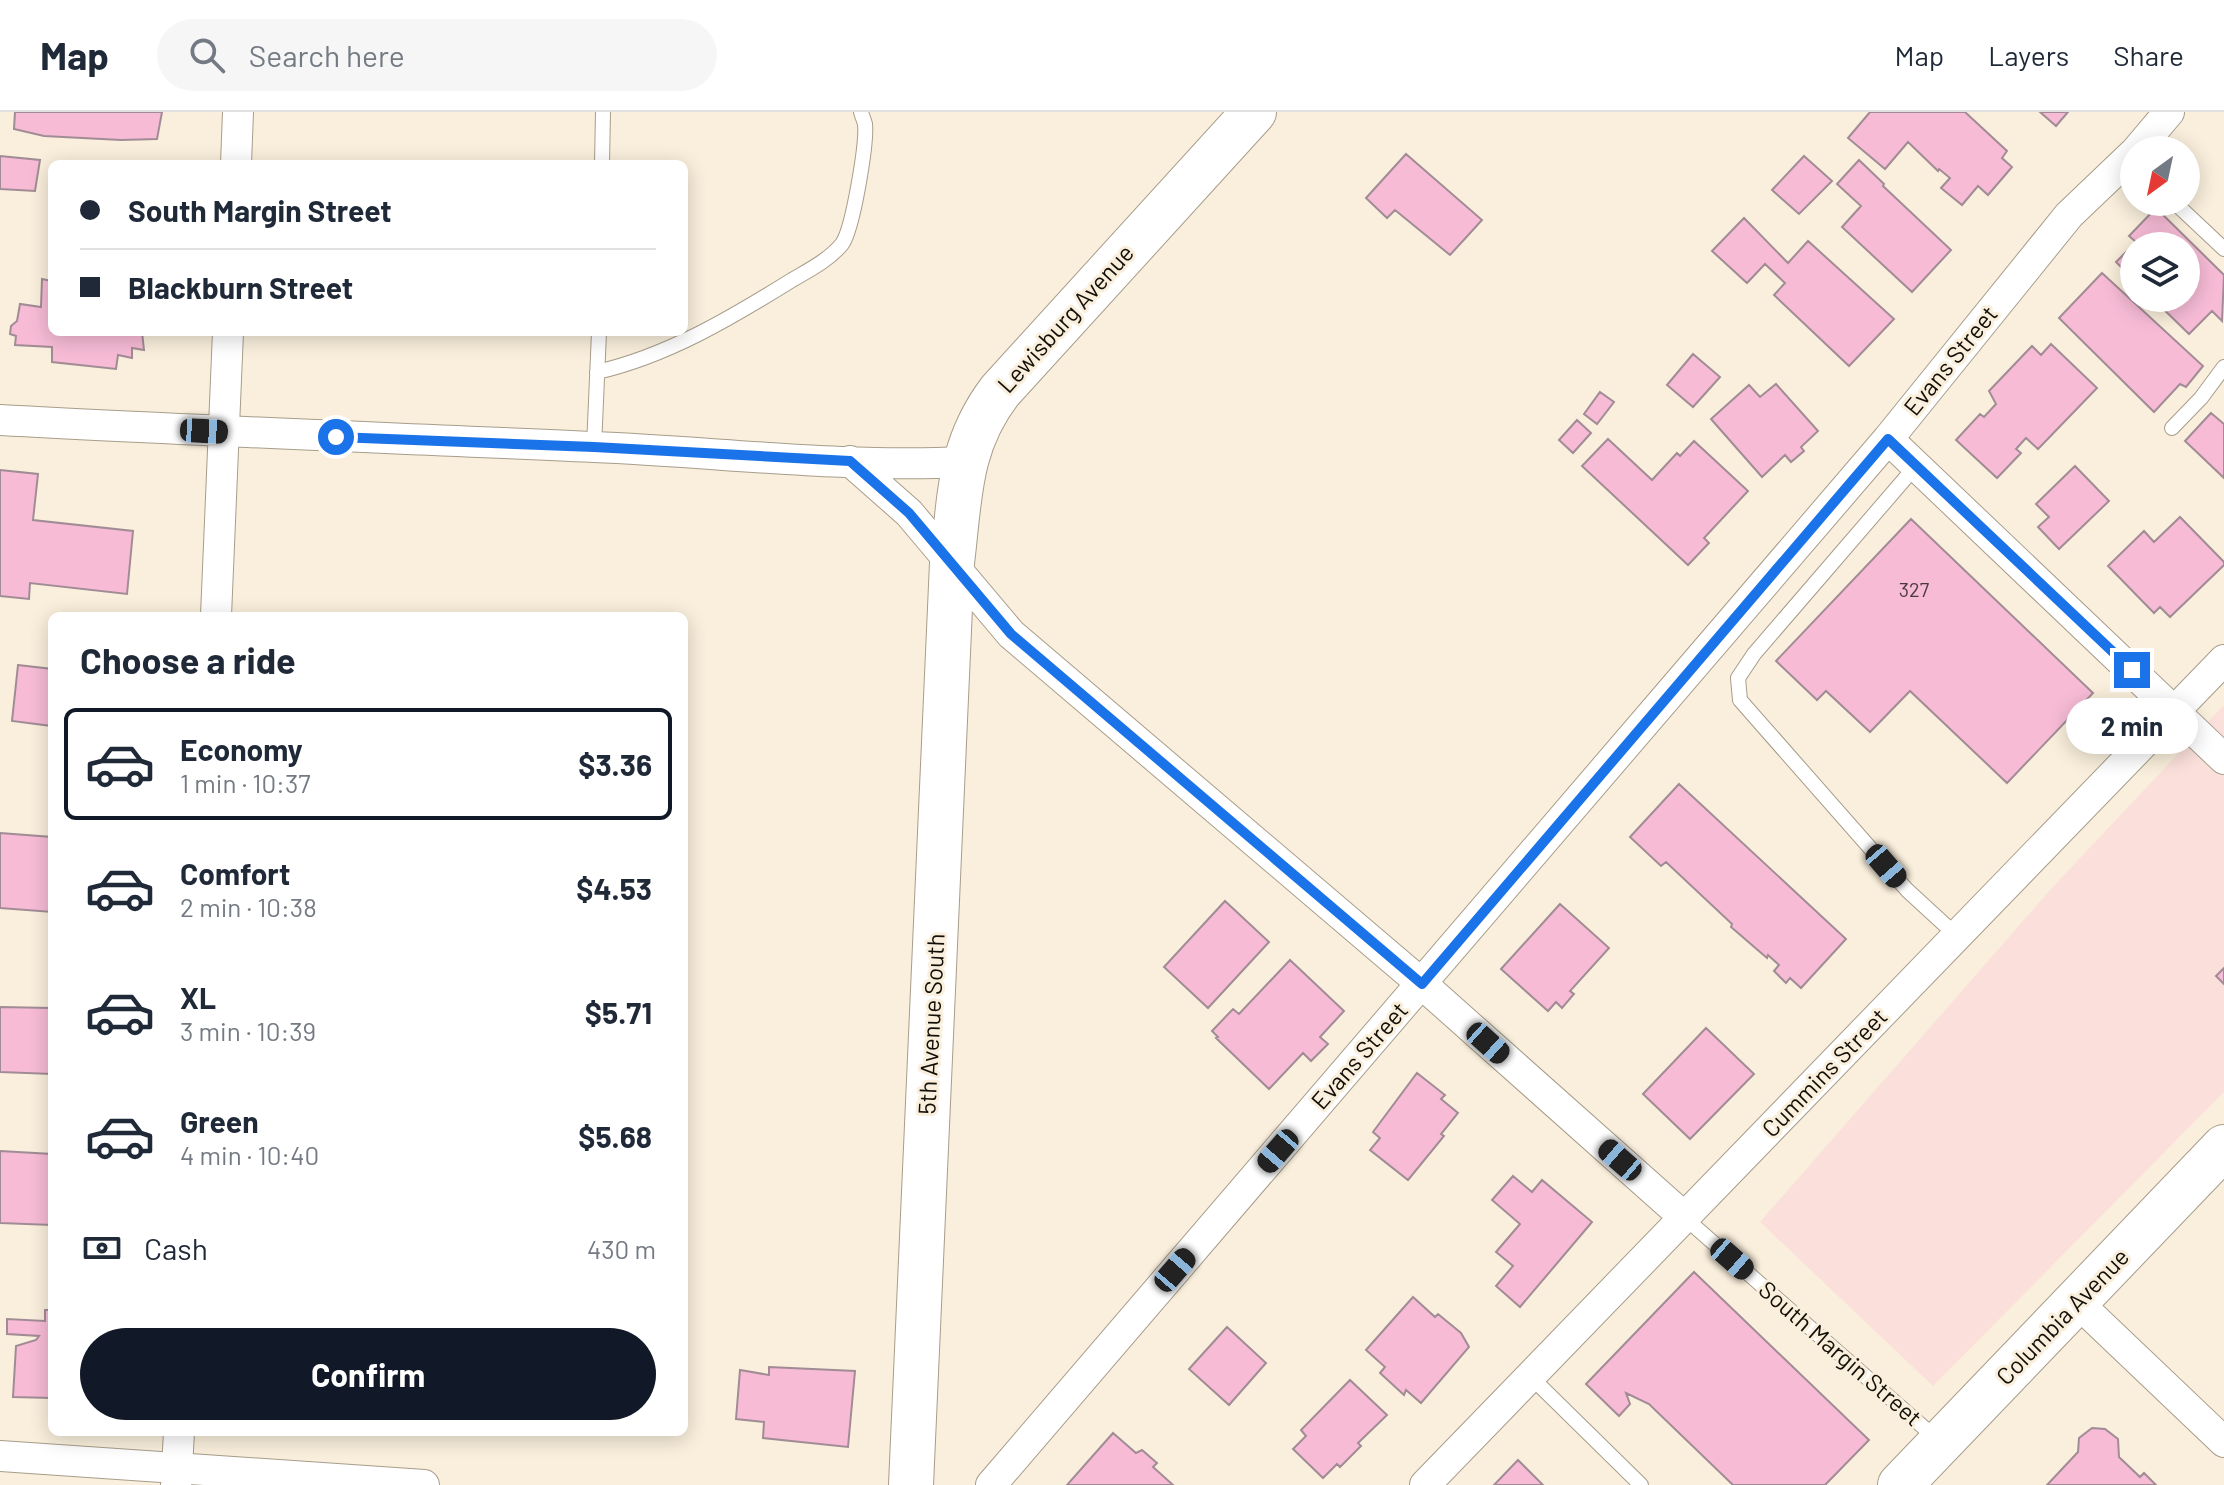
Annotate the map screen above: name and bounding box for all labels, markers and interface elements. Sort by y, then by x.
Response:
search box [157,19,717,91]
text: Map [40,32,109,78]
icon: search [185,33,229,77]
text: Search here [249,37,405,73]
text: Map [1894,38,1944,72]
text: Layers [1988,38,2069,72]
text: Share [2113,38,2184,72]
north arrow [2120,136,2200,216]
map controls [2120,136,2200,312]
text: South Margin Street [128,192,392,228]
button: layers [2120,232,2200,312]
street label: Lewisburg Avenue [991,238,1139,398]
text: Blackburn Street [128,269,353,305]
street label: Evans Street [1897,299,2003,421]
car [179,418,229,444]
route start [318,419,354,455]
house number: 327 [1899,577,1930,601]
text: Choose a ride [80,638,296,681]
route end [2114,652,2150,688]
callout: 2 min [2066,698,2198,754]
text: 2 min [2101,710,2163,741]
icon: car [84,728,156,800]
text: Economy [180,731,303,767]
text: $3.36 [578,746,652,782]
text: 1 min · 10:37 [180,767,311,798]
car [1861,840,1911,892]
icon: car [84,852,156,924]
text: Comfort [180,855,290,891]
text: $4.53 [576,870,652,906]
text: 2 min · 10:38 [180,891,317,922]
street label: 5th Avenue South [911,933,950,1115]
icon: car [84,976,156,1048]
text: XL [180,979,216,1015]
text: $5.71 [585,994,652,1030]
street label: Evans Street [1304,995,1413,1115]
street label: Cummins Street [1755,1001,1893,1142]
text: 3 min · 10:39 [180,1015,316,1046]
car [1462,1018,1514,1068]
icon: car [84,1100,156,1172]
text: Green [180,1103,259,1139]
text: $5.68 [578,1118,652,1154]
car [1253,1125,1303,1177]
car [1594,1135,1646,1185]
text: 4 min · 10:40 [180,1139,319,1170]
icon: cash [80,1226,124,1270]
text: Cash [144,1230,208,1266]
text: 430 m [587,1233,656,1264]
car [1706,1234,1758,1284]
street label: Columbia Avenue [1990,1242,2134,1390]
car [1150,1244,1200,1296]
street label: South Margin Street [1754,1274,1928,1432]
button: Confirm [80,1328,656,1420]

